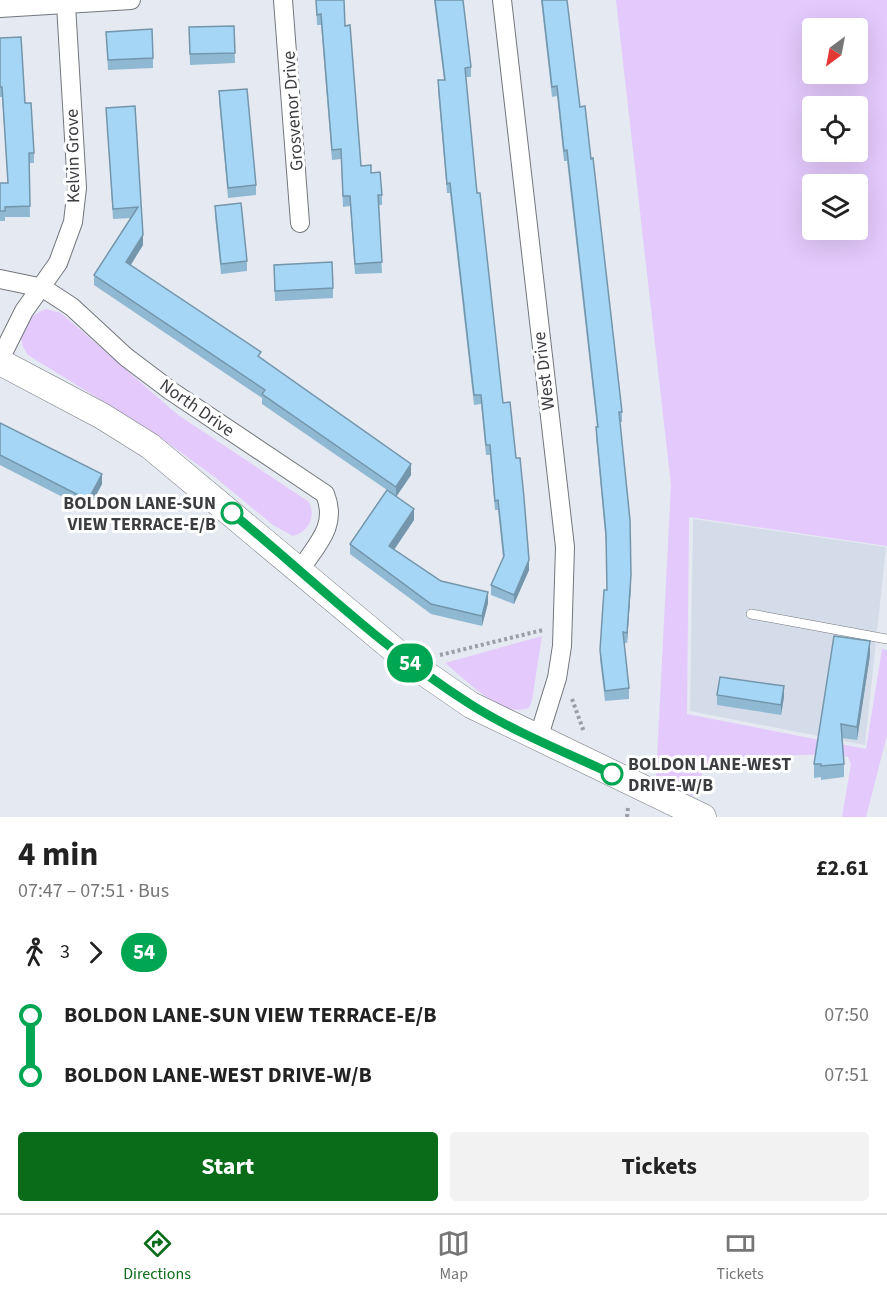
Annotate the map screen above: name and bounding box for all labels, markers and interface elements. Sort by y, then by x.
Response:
north arrow [802,18,868,84]
map controls [802,18,868,240]
street label: Grosvenor Drive [276,50,310,172]
button: locate [802,96,868,162]
street label: Kelvin Grove [60,109,86,203]
button: layers [802,174,868,240]
street label: West Drive [527,330,561,412]
street label: North Drive [155,373,240,443]
place label: BOLDON LANE-SUN VIEW TERRACE-E/B [63,491,216,537]
marker: BOLDON LANE-SUN VIEW TERRACE-E/B [221,502,243,524]
line badge: 54 [383,644,437,682]
text: 54 [399,648,421,678]
place label: BOLDON LANE-WEST DRIVE-W/B [628,752,791,798]
marker: BOLDON LANE-WEST DRIVE-W/B [601,763,623,785]
text: 4 min [18,831,98,878]
text: £2.61 [816,852,869,884]
text: 07:47 – 07:51 · Bus [18,877,169,905]
icon: walk [18,936,51,969]
icon: forward [79,936,112,969]
text: 54 [133,937,155,967]
text: 3 [60,938,70,966]
text: BOLDON LANE-SUN VIEW TERRACE-E/B [64,999,437,1031]
text: 07:50 [824,1001,869,1029]
text: BOLDON LANE-WEST DRIVE-W/B [64,1059,372,1091]
text: 07:51 [824,1061,869,1089]
button: Start [18,1132,438,1201]
button: Tickets [450,1132,869,1201]
tab: Directions [123,1227,191,1285]
tab: Map [437,1227,470,1285]
tab: Tickets [717,1227,764,1285]

